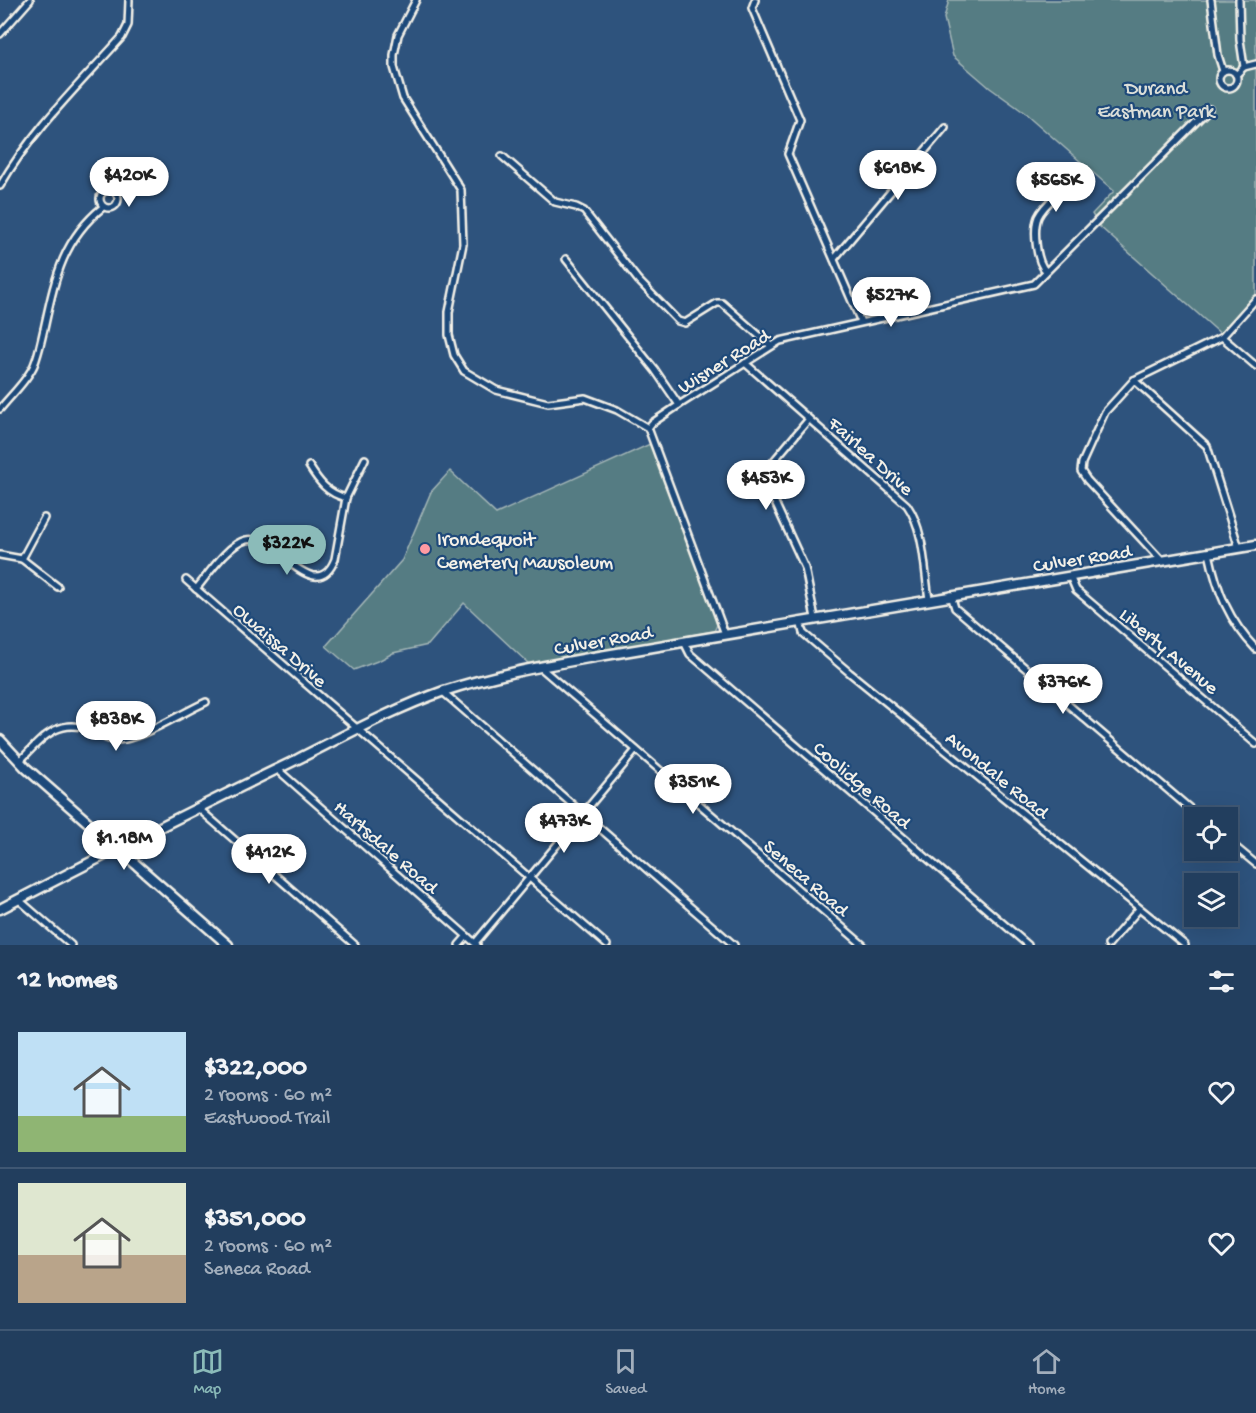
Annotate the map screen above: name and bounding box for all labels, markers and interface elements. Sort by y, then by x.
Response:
park label: Durand Eastman Park [1098,79,1216,125]
pin: $618K [856,150,940,201]
pin: $420K [87,157,171,208]
text: $618K [873,158,923,181]
pin: $565K [1014,162,1098,213]
text: $420K [104,165,154,188]
text: $565K [1030,170,1082,193]
pin: $527K [849,277,933,328]
text: $527K [866,285,916,308]
street label: Wisner Road [675,324,777,400]
street label: Fairlea Drive [821,413,918,502]
pin: $453K [724,460,808,511]
text: $453K [741,468,791,491]
pin: $322K [245,525,329,576]
place label: Irondequoit Cemetery Mausoleum [437,530,613,576]
text: $322K [262,533,312,556]
street label: Culver Road [1032,541,1136,580]
marker: Irondequoit Cemetery Mausoleum [418,542,432,556]
street label: Owaissa Drive [227,600,331,694]
street label: Liberty Avenue [1113,604,1223,701]
street label: Culver Road [553,622,657,662]
pin: $376K [1021,664,1105,715]
text: $376K [1038,672,1088,695]
pin: $838K [74,701,158,752]
text: $838K [90,709,142,732]
street label: Avondale Road [939,728,1054,827]
street label: Coolidge Road [807,738,916,837]
pin: $351K [651,764,735,815]
text: $351K [669,772,717,795]
street label: Hartsdale Road [328,797,443,902]
pin: $473K [522,803,606,854]
map controls [1184,807,1238,927]
button: locate [1184,807,1238,861]
text: $473K [539,811,589,834]
pin: $1.18M [75,820,173,871]
text: $1.18M [96,828,152,851]
pin: $412K [227,834,311,885]
street label: Seneca Road [757,836,854,925]
text: $412K [245,842,293,865]
button: layers [1184,873,1238,927]
icon: filters [1205,965,1238,998]
text: 12 homes [18,966,116,997]
text: $322,000 [204,1054,307,1085]
icon: home [66,1056,138,1128]
icon: heart [1205,1076,1238,1109]
text: 2 rooms · 60 m² [204,1085,332,1108]
text: Eastwood Trail [204,1108,330,1131]
text: $351,000 [204,1205,306,1236]
icon: home [66,1207,138,1279]
icon: heart [1205,1227,1238,1260]
text: 2 rooms · 60 m² [204,1236,332,1259]
text: Seneca Road [204,1259,310,1282]
tab: Map [191,1345,224,1400]
tab: Saved [605,1345,646,1400]
tab: Home [1028,1345,1065,1400]

